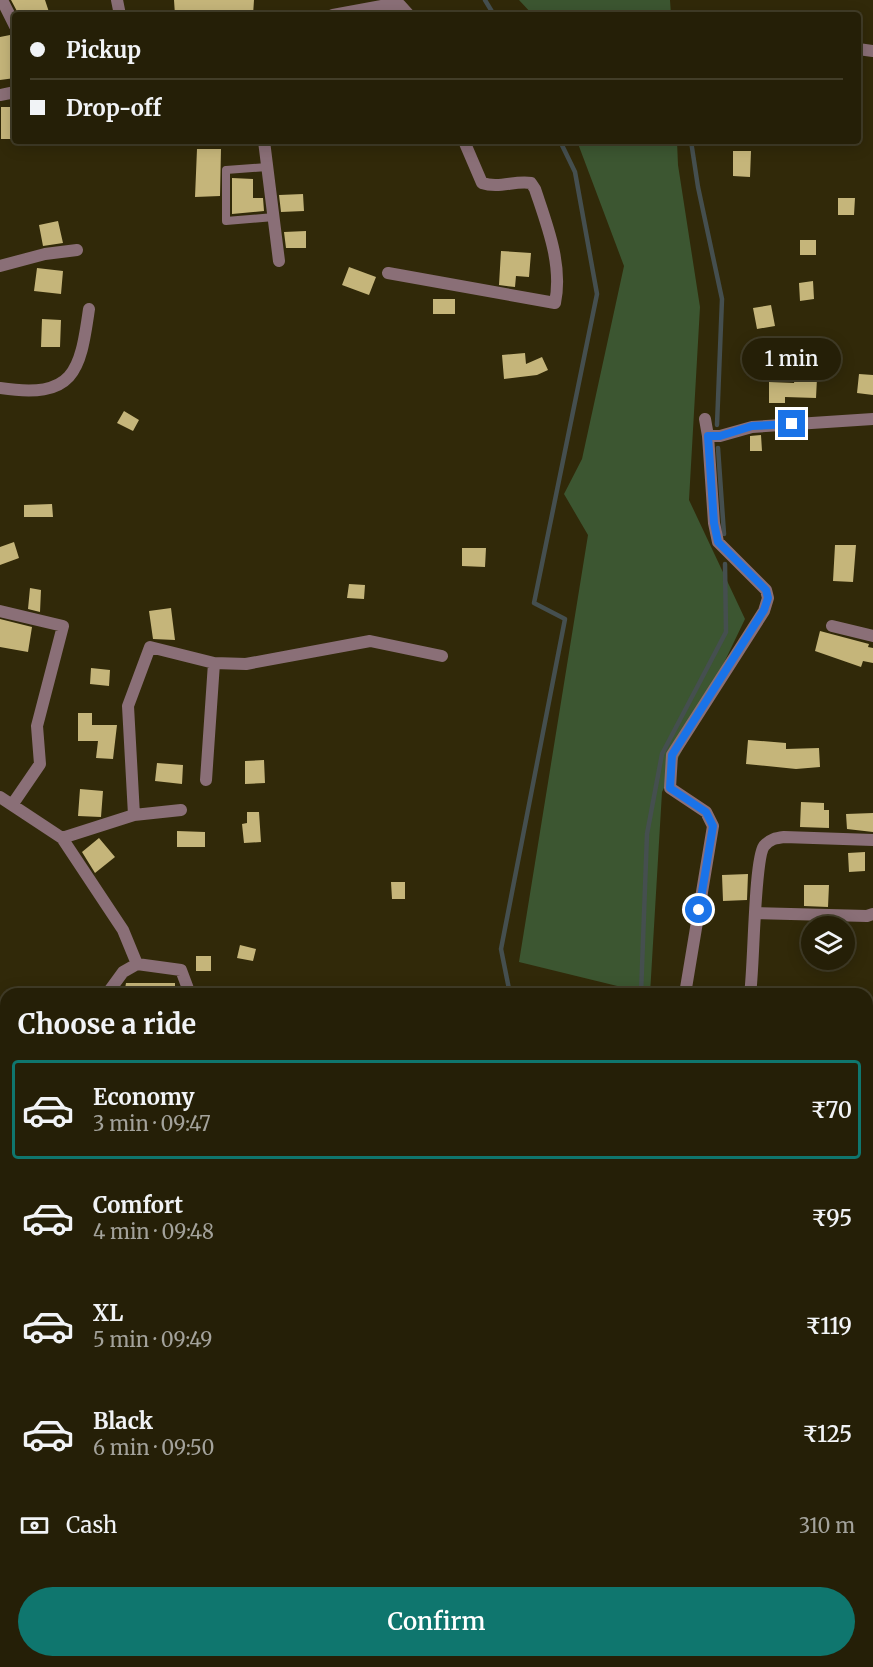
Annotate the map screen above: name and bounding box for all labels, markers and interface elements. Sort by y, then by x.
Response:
text: Pickup [66,36,141,64]
text: Drop-off [66,94,161,122]
callout: 1 min [742,337,842,379]
text: 1 min [765,346,818,371]
route end [778,410,805,437]
route start [685,896,712,923]
map controls [801,916,855,970]
button: layers [801,916,855,970]
text: Choose a ride [18,1007,196,1041]
icon: car [21,1083,75,1137]
text: Economy [93,1083,194,1111]
text: ₹70 [811,1096,852,1124]
text: 3 min · 09:47 [93,1111,211,1136]
icon: car [21,1191,75,1245]
text: Comfort [93,1191,183,1219]
text: ₹95 [811,1204,852,1232]
text: 4 min · 09:48 [93,1219,214,1244]
icon: car [21,1299,75,1353]
text: XL [93,1299,123,1327]
text: ₹119 [806,1312,852,1340]
text: 5 min · 09:49 [93,1327,212,1352]
icon: car [21,1407,75,1461]
text: Black [93,1407,153,1435]
text: ₹125 [802,1420,852,1448]
text: 6 min · 09:50 [93,1435,214,1460]
icon: cash [18,1509,51,1542]
text: Cash [66,1511,117,1539]
text: 310 m [799,1513,855,1538]
button: Confirm [18,1587,855,1656]

